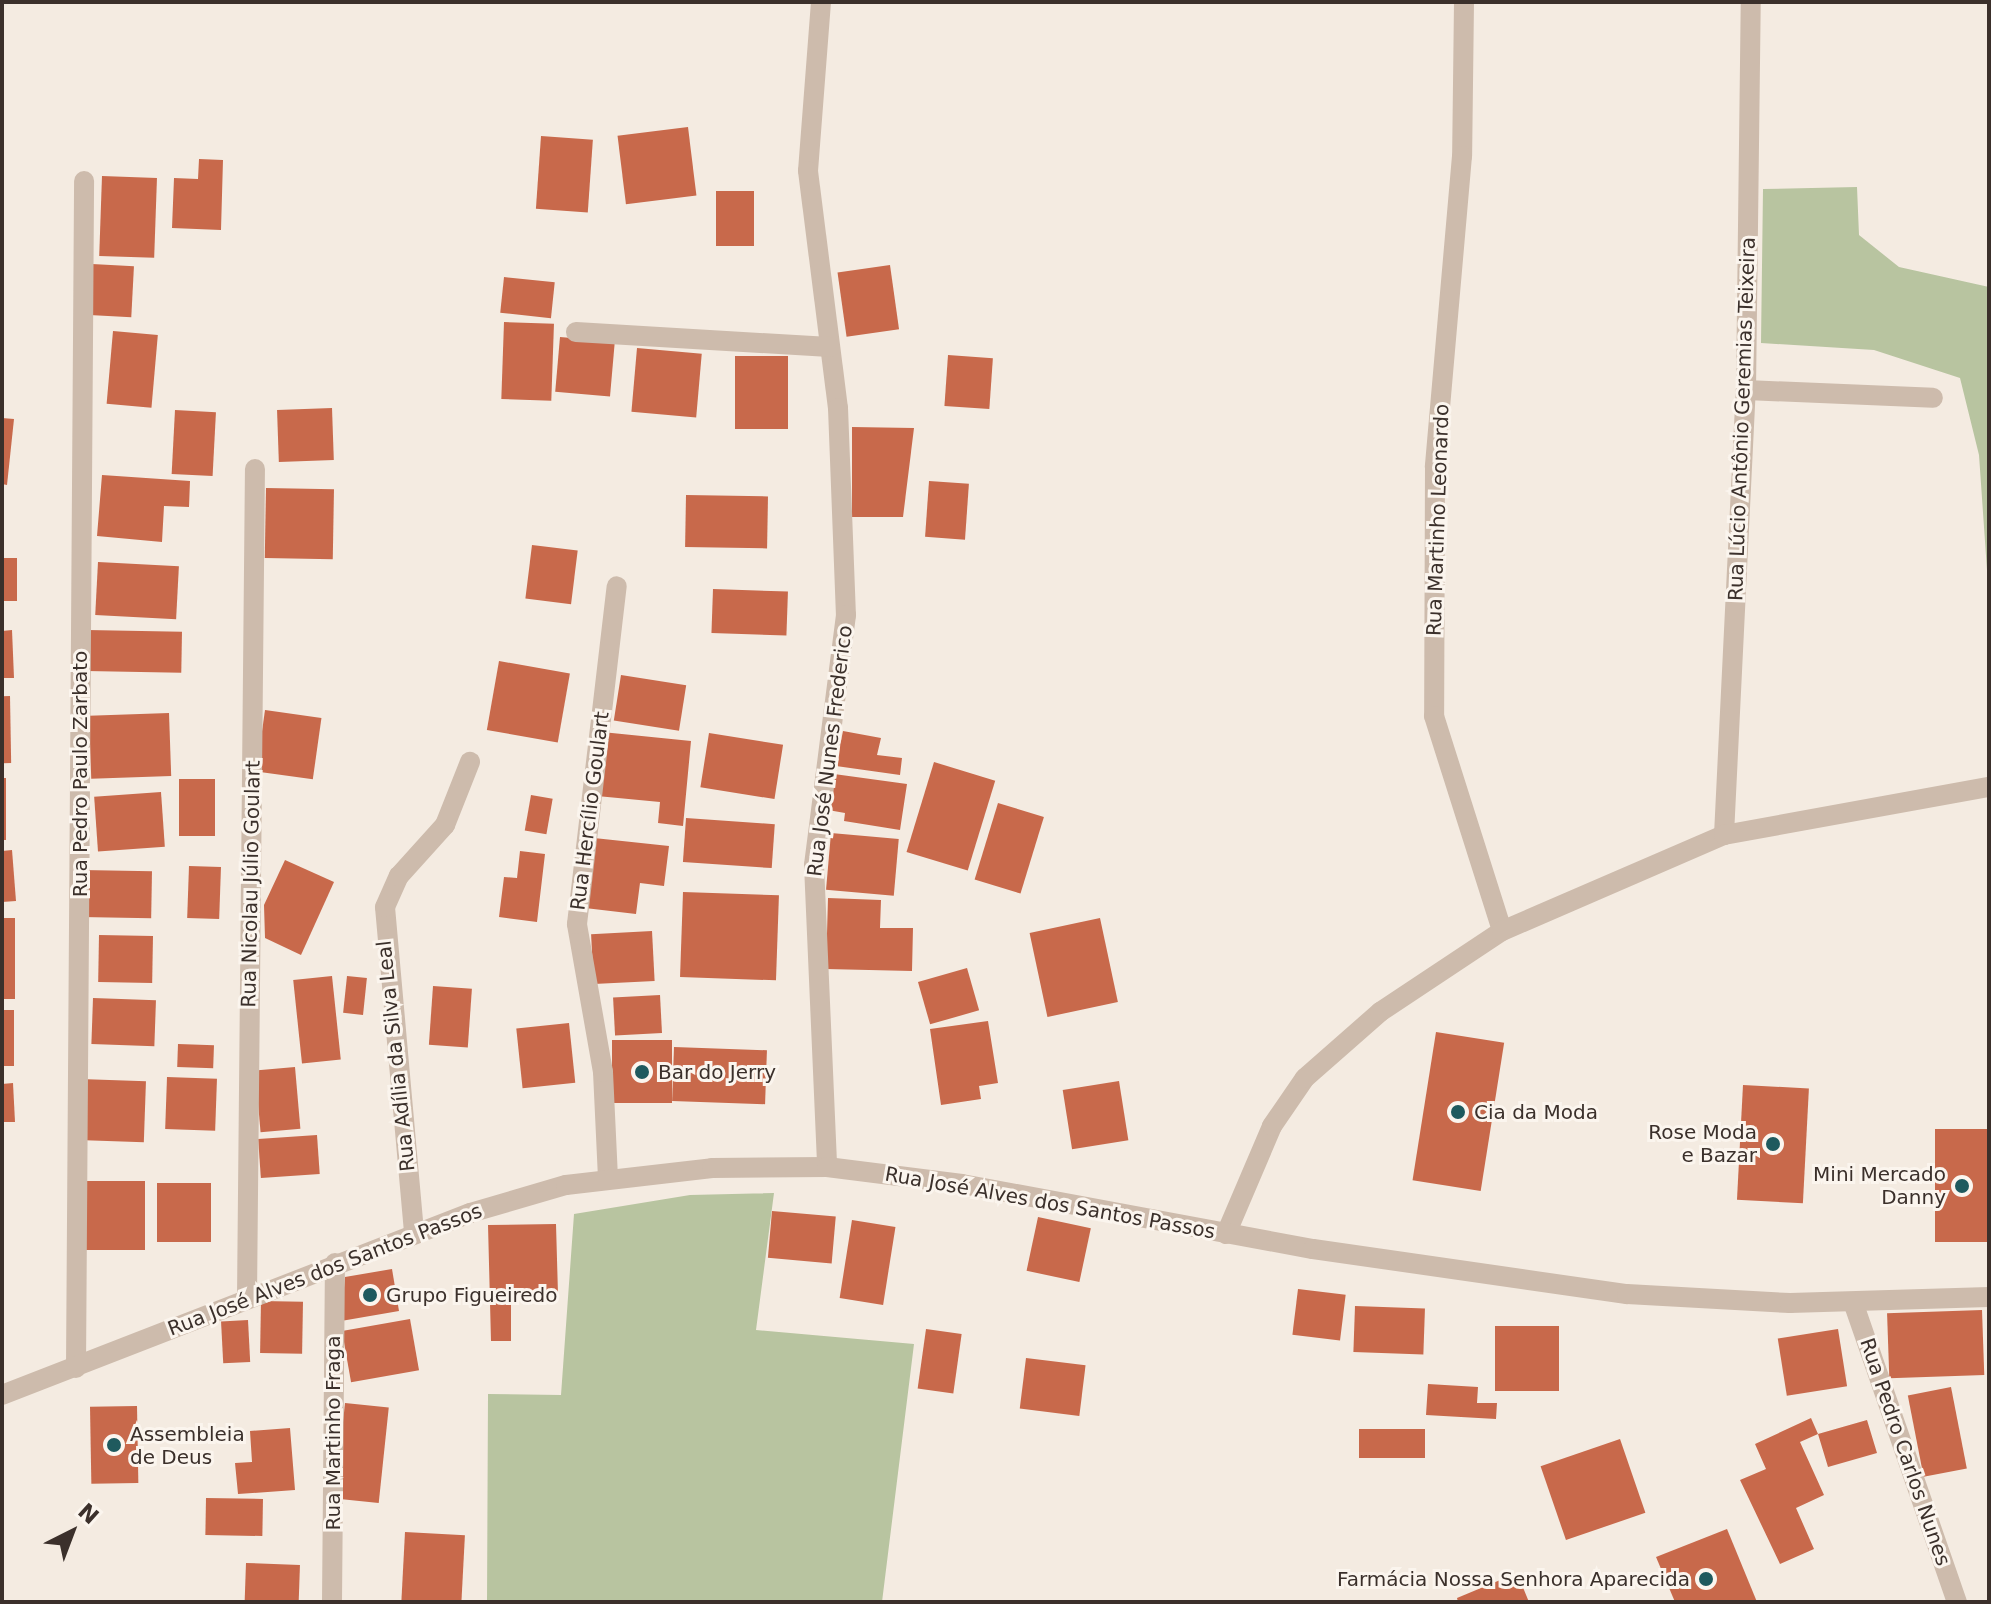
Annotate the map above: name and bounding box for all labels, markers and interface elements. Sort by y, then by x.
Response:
street label: Rua Lúcio Antônio Geremias Teixeira [1724,237,1760,601]
street label: Rua Martinho Leonardo [1422,403,1454,637]
street label: Rua José Nunes Frederico [803,624,857,878]
street label: Rua Pedro Paulo Zarbato [68,651,92,897]
street label: Rua Hercílio Goulart [566,710,614,912]
street label: Rua Nicolau Júlio Goulart [237,760,265,1008]
street label: Rua Adília da Silva Leal [372,939,420,1173]
place label: Bar do Jerry [658,1060,776,1084]
marker: Bar do Jerry [633,1063,651,1081]
place label: Cia da Moda [1474,1100,1598,1124]
marker: Cia da Moda [1449,1103,1467,1121]
place label: Rose Moda e Bazar [1648,1120,1757,1167]
marker: Rose Moda e Bazar [1764,1135,1782,1153]
street label: Rua José Alves dos Santos Passos [883,1162,1217,1244]
place label: Mini Mercado Danny [1813,1162,1946,1209]
marker: Mini Mercado Danny [1953,1177,1971,1195]
street label: Rua José Alves dos Santos Passos [164,1199,486,1341]
place label: Grupo Figueiredo [386,1283,558,1307]
marker: Grupo Figueiredo [361,1286,379,1304]
street label: Rua Pedro Carlos Nunes [1855,1335,1955,1569]
street label: Rua Martinho Fraga [321,1336,345,1530]
place label: Assembleia de Deus [130,1422,245,1469]
marker: Assembleia de Deus [105,1436,123,1454]
north arrow [32,1492,112,1572]
text: N [73,1498,104,1529]
place label: Farmácia Nossa Senhora Aparecida [1337,1567,1690,1591]
marker: Farmácia Nossa Senhora Aparecida [1697,1570,1715,1588]

